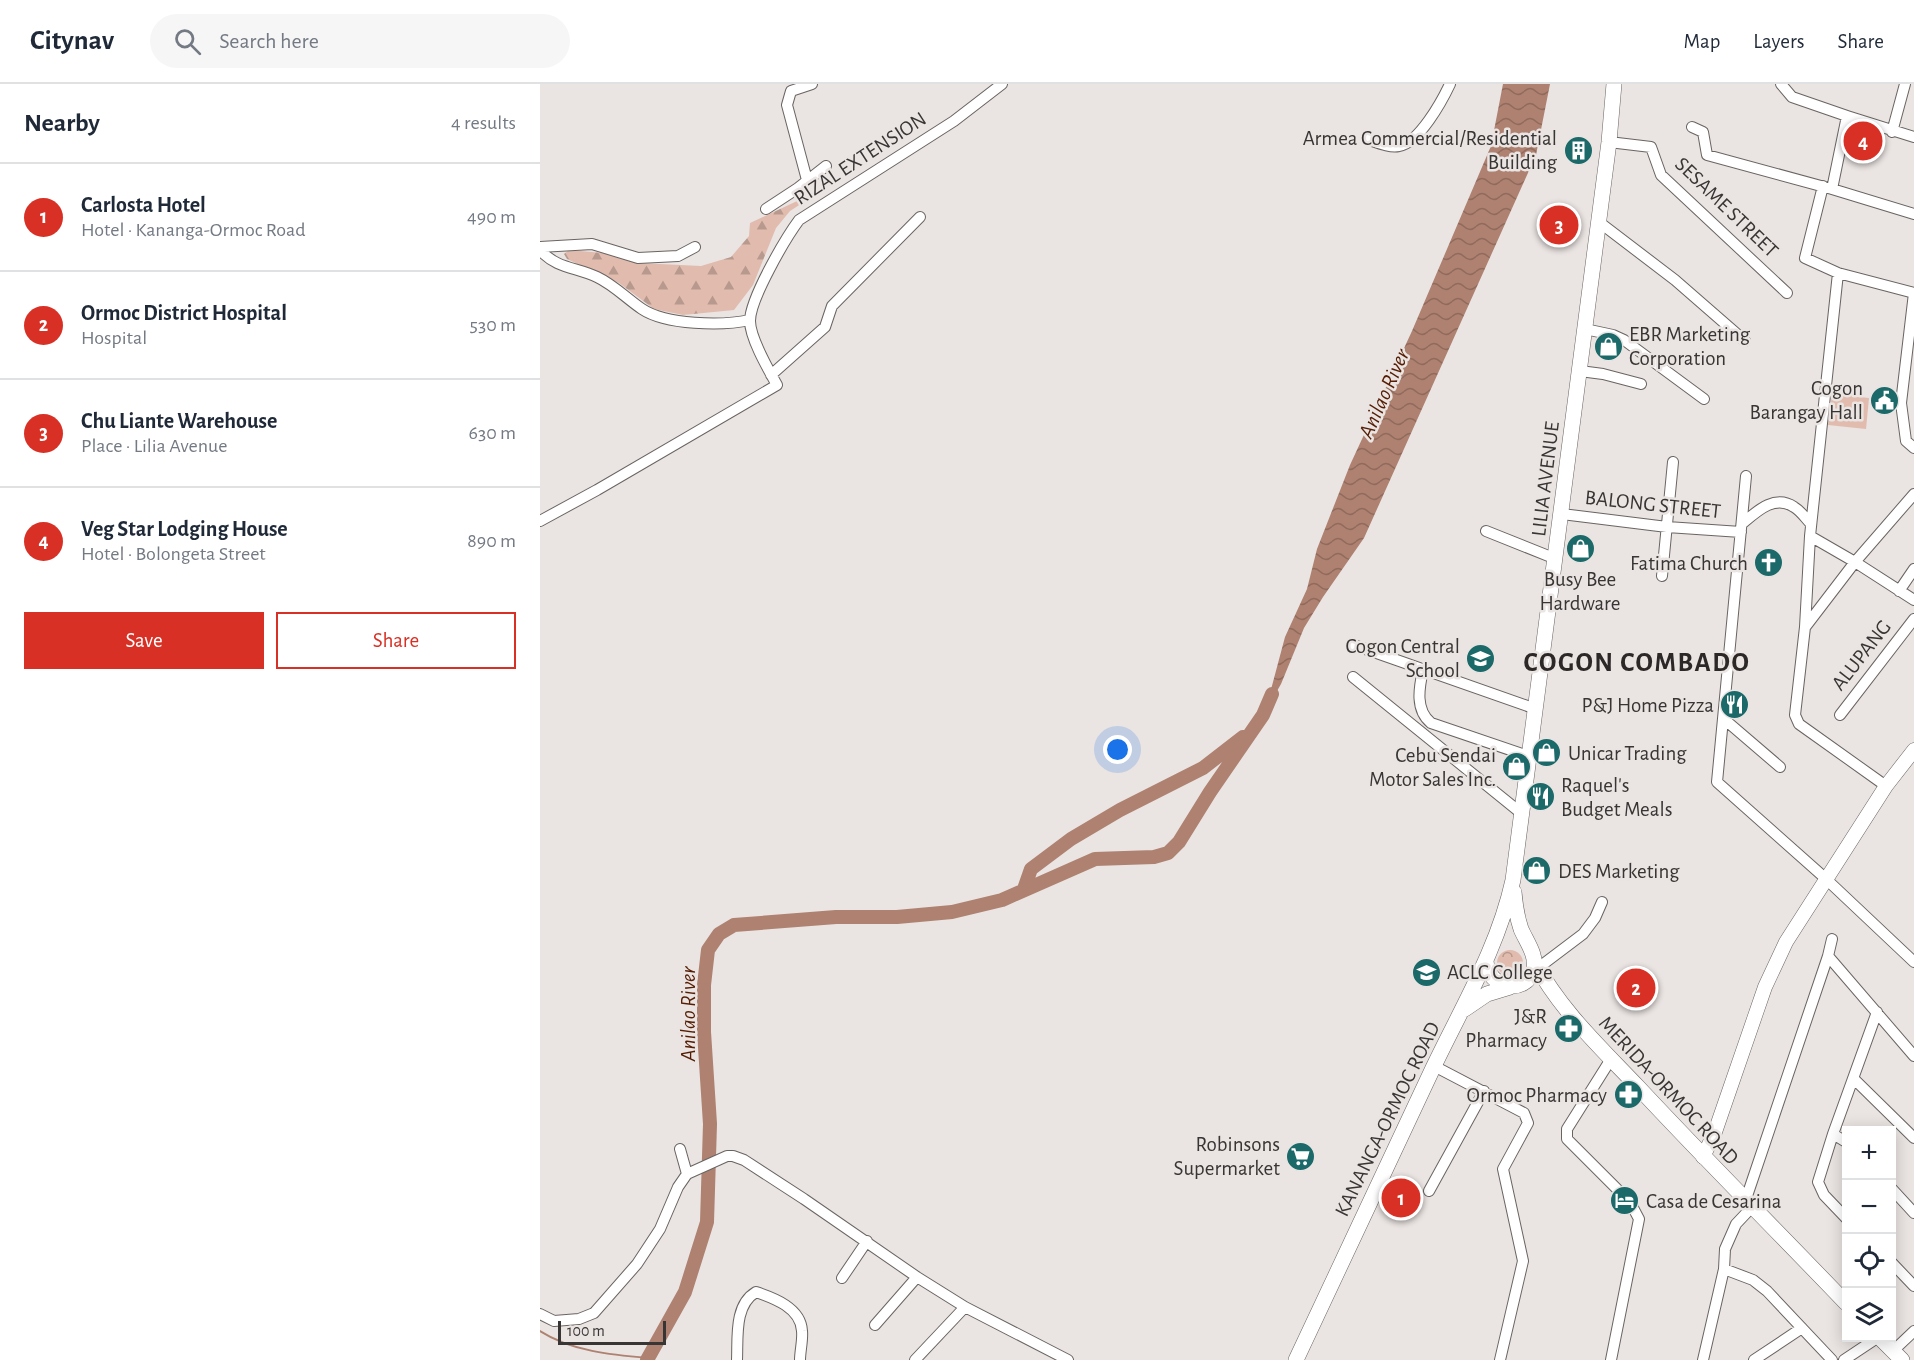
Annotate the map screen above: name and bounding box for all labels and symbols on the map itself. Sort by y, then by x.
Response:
street label: RIZAL EXTENSION [791,108,930,209]
pin: 4 [1844,118,1882,164]
place label: Armea Commercial/Residential Building [1303,128,1558,173]
building icon: Armea Commercial/Residential Building [1562,134,1594,166]
street label: SESAME STREET [1671,153,1782,262]
pin: 3 [1540,202,1578,248]
place label: EBR Marketing Corporation [1629,324,1751,369]
shop icon: EBR Marketing Corporation [1592,330,1624,362]
water label: Anilao River [1354,345,1414,442]
place label: Cogon Barangay Hall [1749,378,1863,423]
public building icon: Cogon Barangay Hall [1868,384,1900,416]
street label: LILIA AVENUE [1528,420,1563,538]
street label: BALONG STREET [1584,487,1722,522]
shop icon: Busy Bee Hardware [1564,532,1596,564]
church icon: Fatima Church [1753,547,1785,579]
place label: Fatima Church [1630,553,1748,574]
place label: Busy Bee Hardware [1540,569,1620,614]
street label: ALUPANG [1828,616,1895,694]
place label: Cogon Central School [1345,636,1460,681]
school or university icon: Cogon Central School [1465,642,1497,674]
district label: COGON COMBADO [1524,649,1750,676]
restaurant icon: P&J Home Pizza [1719,689,1751,721]
place label: P&J Home Pizza [1582,695,1714,716]
your location [1103,735,1132,764]
shop icon: Unicar Trading [1531,737,1563,769]
place label: Unicar Trading [1568,743,1687,764]
place label: Cebu Sendai Motor Sales Inc. [1369,745,1496,790]
shop icon: Cebu Sendai Motor Sales Inc. [1501,751,1533,783]
place label: Raquel's Budget Meals [1561,775,1672,820]
restaurant icon: Raquel's Budget Meals [1524,781,1556,813]
shop icon: DES Marketing [1521,855,1553,887]
place label: DES Marketing [1558,861,1680,882]
school or university icon: ACLC College [1410,956,1442,988]
place label: ACLC College [1447,962,1553,983]
water label: Anilao River [677,966,699,1063]
pin: 2 [1616,966,1656,1010]
place label: J&R Pharmacy [1465,1006,1547,1051]
pharmacy icon: J&R Pharmacy [1552,1012,1584,1044]
street label: MERIDA-ORMOC ROAD [1595,1012,1743,1169]
street label: KANANGA-ORMOC ROAD [1331,1019,1444,1220]
pharmacy icon: Ormoc Pharmacy [1612,1079,1644,1111]
place label: Ormoc Pharmacy [1467,1085,1607,1106]
place label: Robinsons Supermarket [1174,1134,1280,1179]
supermarket icon: Robinsons Supermarket [1285,1140,1317,1172]
pin: 1 [1382,1176,1420,1220]
hotel icon: Casa de Cesarina [1609,1185,1641,1217]
place label: Casa de Cesarina [1646,1191,1782,1212]
scale bar [558,1318,666,1346]

